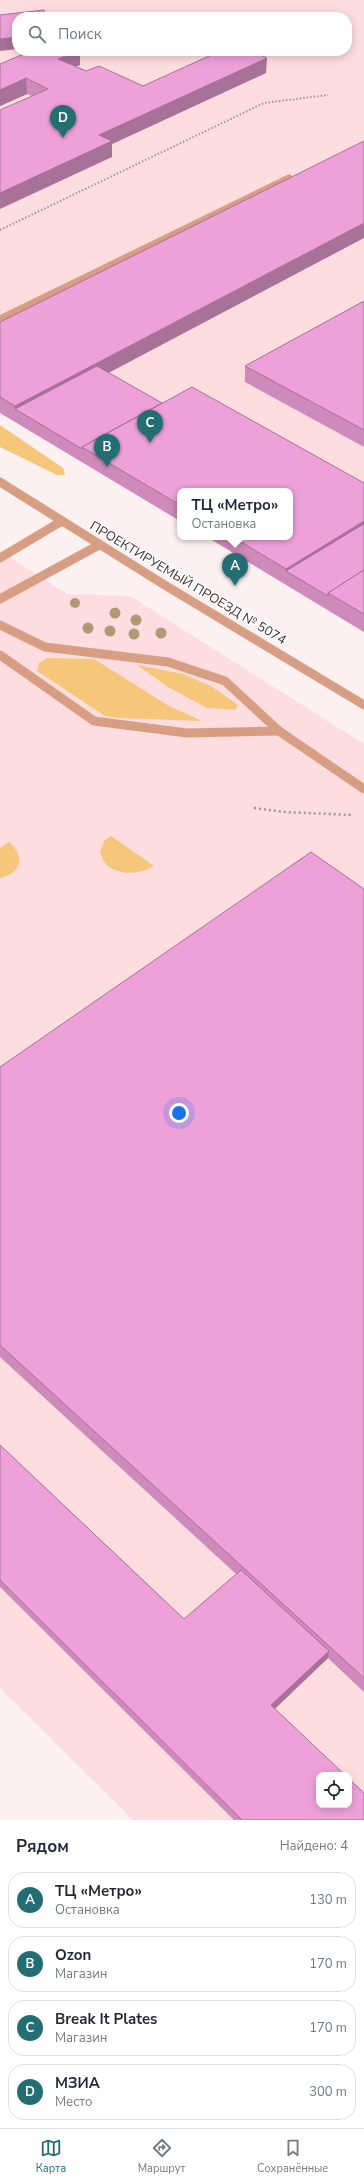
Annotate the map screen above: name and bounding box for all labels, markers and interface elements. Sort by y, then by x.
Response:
search box [12,12,352,56]
icon: search [26,23,48,45]
text: Поиск [58,24,102,44]
pin: D [50,105,76,138]
pin: C [137,410,163,443]
pin: B [94,434,120,467]
popup [177,488,293,540]
text: ТЦ «Метро» [191,495,279,515]
text: Остановка [191,515,256,533]
street label: ПРОЕКТИРУЕМЫЙ ПРОЕЗД № 5074 [86,516,290,649]
pin: A [222,553,248,586]
your location [169,1103,189,1123]
map controls [316,1772,352,1808]
button: locate [316,1772,352,1808]
text: Рядом [16,1835,69,1858]
text: Найдено: 4 [280,1837,348,1855]
text: ТЦ «Метро» [55,1881,142,1901]
text: A [25,1891,35,1909]
text: 130 m [309,1891,347,1909]
text: Остановка [55,1901,120,1919]
text: Ozon [55,1945,91,1965]
text: B [26,1955,34,1973]
text: 170 m [309,1955,347,1973]
text: Магазин [55,1965,107,1983]
text: Break It Plates [55,2009,157,2029]
text: C [26,2019,34,2037]
text: 170 m [309,2019,347,2037]
text: Магазин [55,2029,107,2047]
text: МЗИА [55,2073,100,2093]
text: D [25,2083,35,2101]
text: 300 m [309,2083,347,2101]
text: Место [55,2093,92,2111]
tab: Карта [36,2137,66,2176]
tab: Маршрут [138,2137,186,2176]
tab: Сохранённые [257,2137,328,2176]

